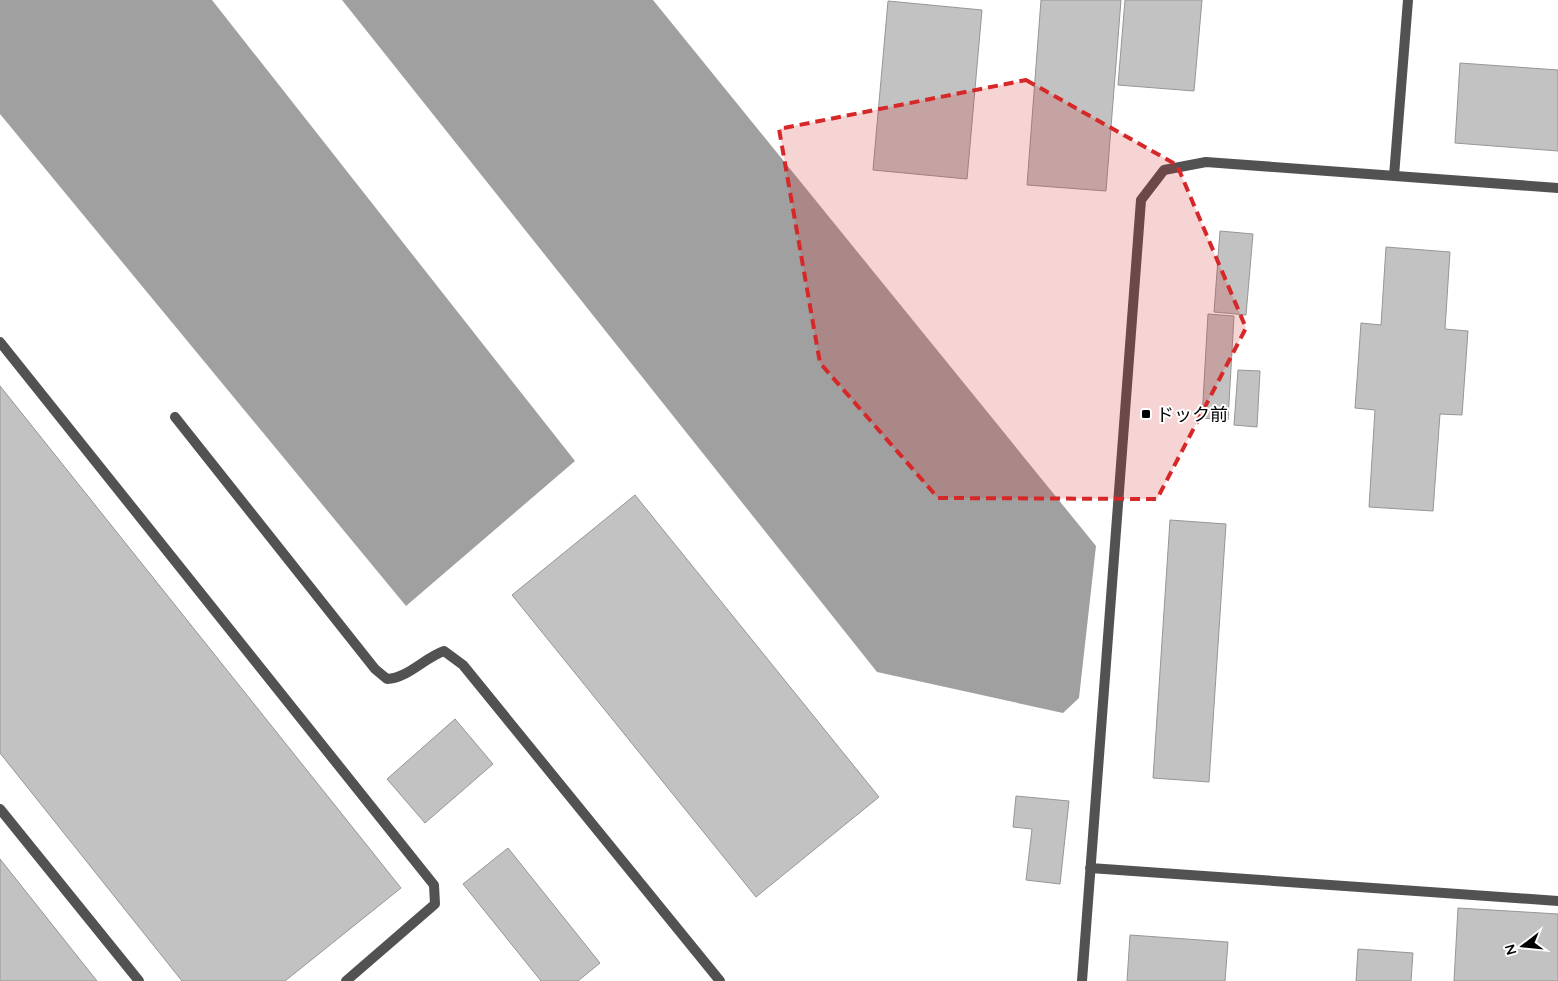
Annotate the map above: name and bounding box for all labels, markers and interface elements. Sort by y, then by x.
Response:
place label: ドック前 [1156,403,1228,426]
marker: ドック前 [1140,408,1152,420]
north arrow [1498,921,1548,971]
text: N [1500,942,1521,957]

